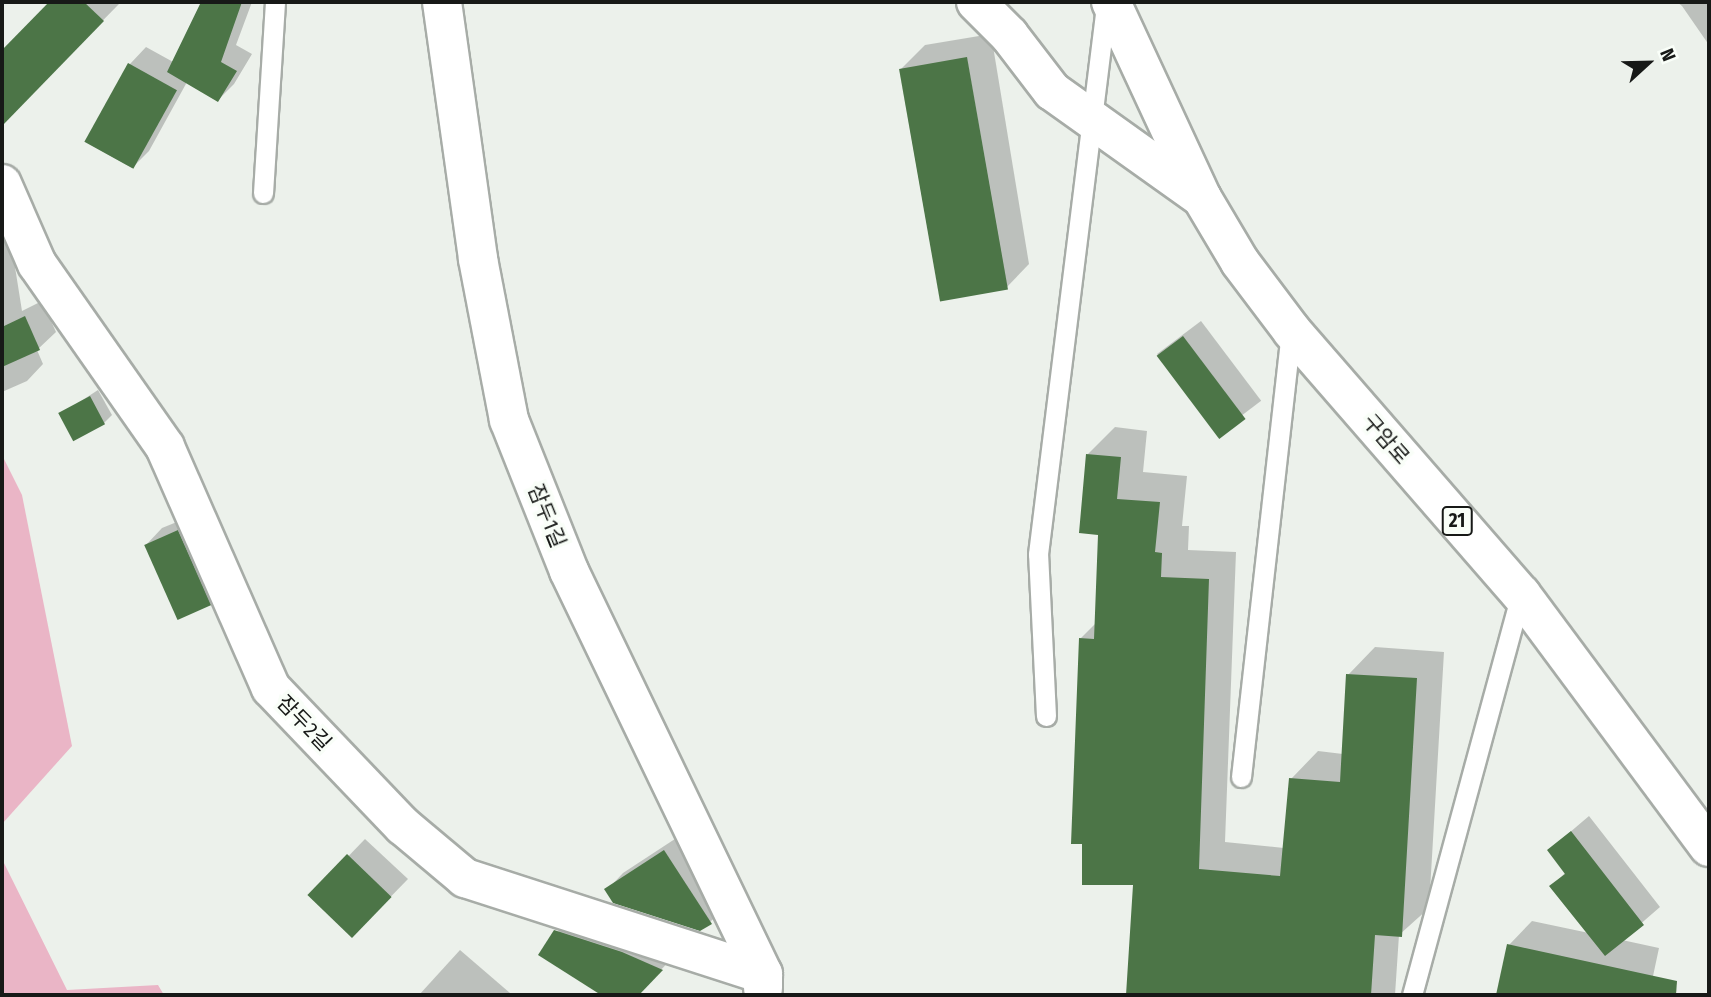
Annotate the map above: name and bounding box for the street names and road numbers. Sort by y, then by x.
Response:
street label: 구암로 [1357,409,1415,469]
street label: 잠두1길 [523,481,571,551]
road number: 21 [1441,506,1473,536]
street label: 잠두2길 [272,690,336,756]

